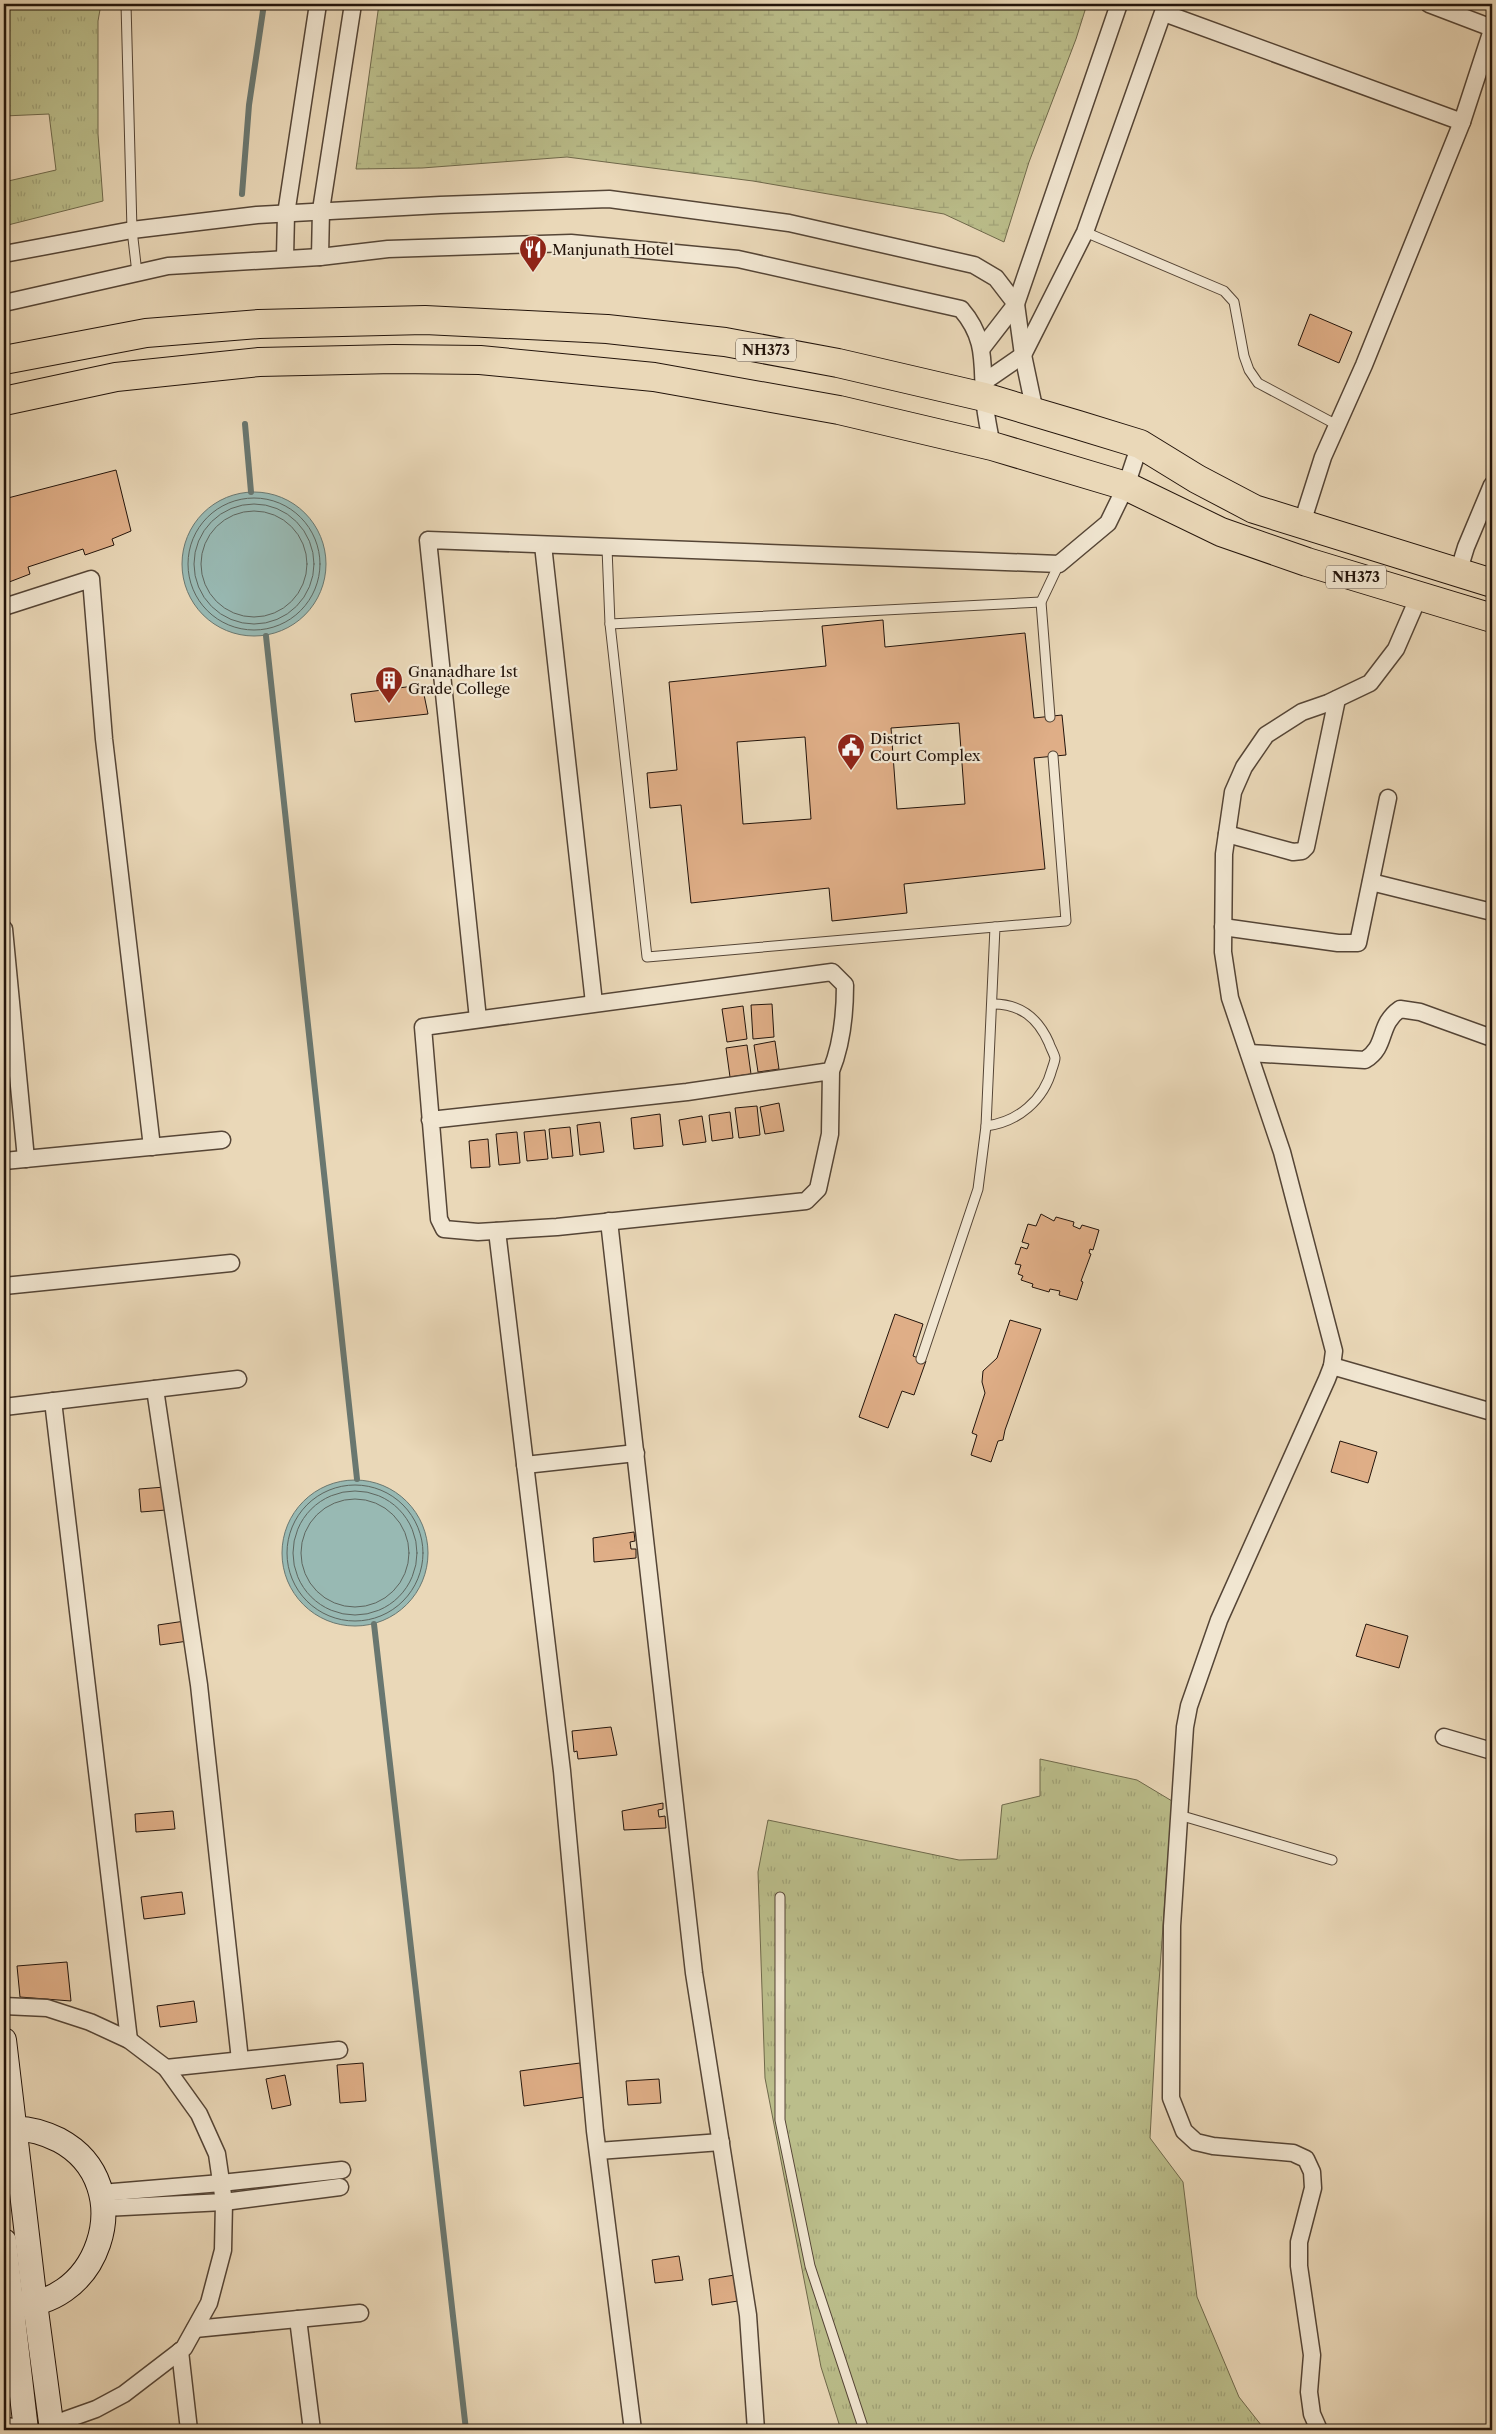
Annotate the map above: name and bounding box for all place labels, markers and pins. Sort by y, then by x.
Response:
restaurant icon: Manjunath Hotel [518,234,548,273]
place label: Manjunath Hotel [552,240,674,259]
place label: Gnanadhare 1st Grade College [408,662,518,698]
building icon: Gnanadhare 1st Grade College [374,665,404,704]
place label: District Court Complex [870,729,981,765]
public building icon: District Court Complex [836,732,866,771]

